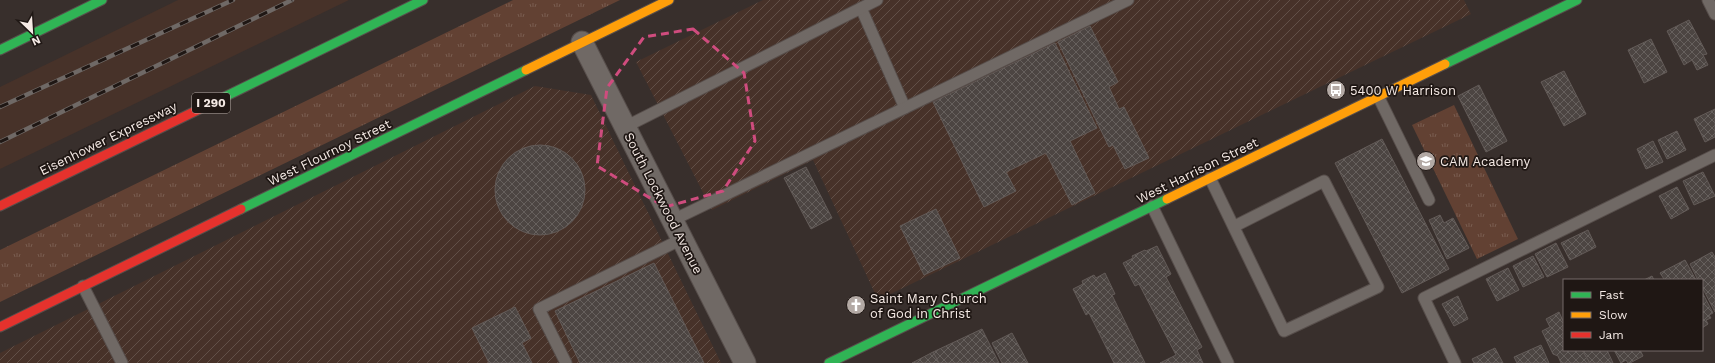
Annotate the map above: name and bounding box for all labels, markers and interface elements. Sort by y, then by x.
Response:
north arrow [12,12,52,52]
text: N [30,33,42,48]
bus stop icon: 5400 W Harrison [1325,79,1347,101]
place label: 5400 W Harrison [1350,83,1456,98]
road number: I 290 [192,93,230,113]
street label: Eisenhower Expressway [37,98,180,178]
street label: West Flournoy Street [265,116,394,189]
street label: South Lockwood Avenue [621,130,706,276]
street label: West Harrison Street [1134,134,1261,206]
school or university icon: CAM Academy [1415,150,1437,172]
place label: CAM Academy [1440,154,1530,169]
legend [1563,279,1703,351]
text: Fast [1599,288,1624,302]
place label: Saint Mary Church of God in Christ [870,291,987,321]
church icon: Saint Mary Church of God in Christ [845,294,867,316]
text: Slow [1599,308,1627,322]
text: Jam [1599,328,1624,342]

